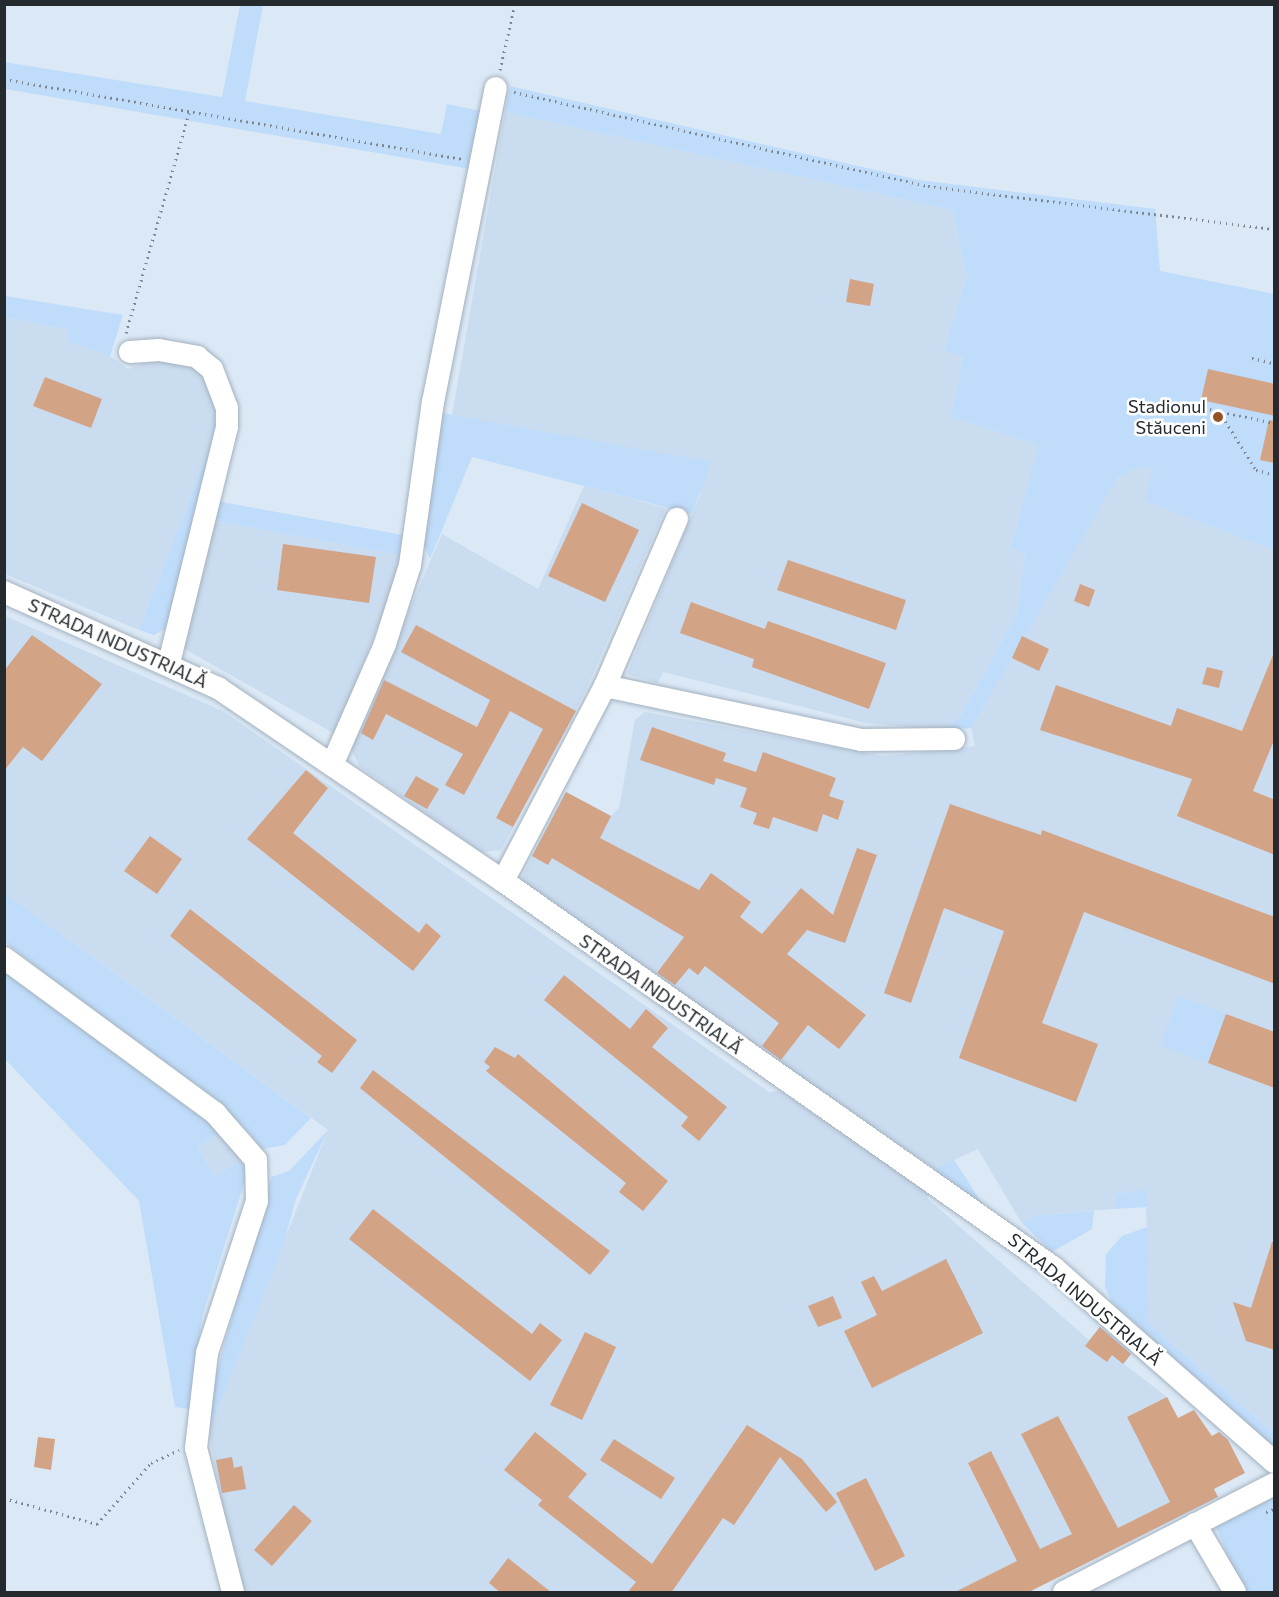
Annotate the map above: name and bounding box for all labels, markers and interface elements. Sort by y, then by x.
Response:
place label: Stadionul Stăuceni [1128,396,1206,438]
marker: Stadionul Stăuceni [1211,410,1225,424]
street label: STRADA INDUSTRIALĂ [25,594,211,692]
street label: STRADA INDUSTRIALĂ [575,930,747,1058]
street label: STRADA INDUSTRIALĂ [1004,1228,1166,1370]

